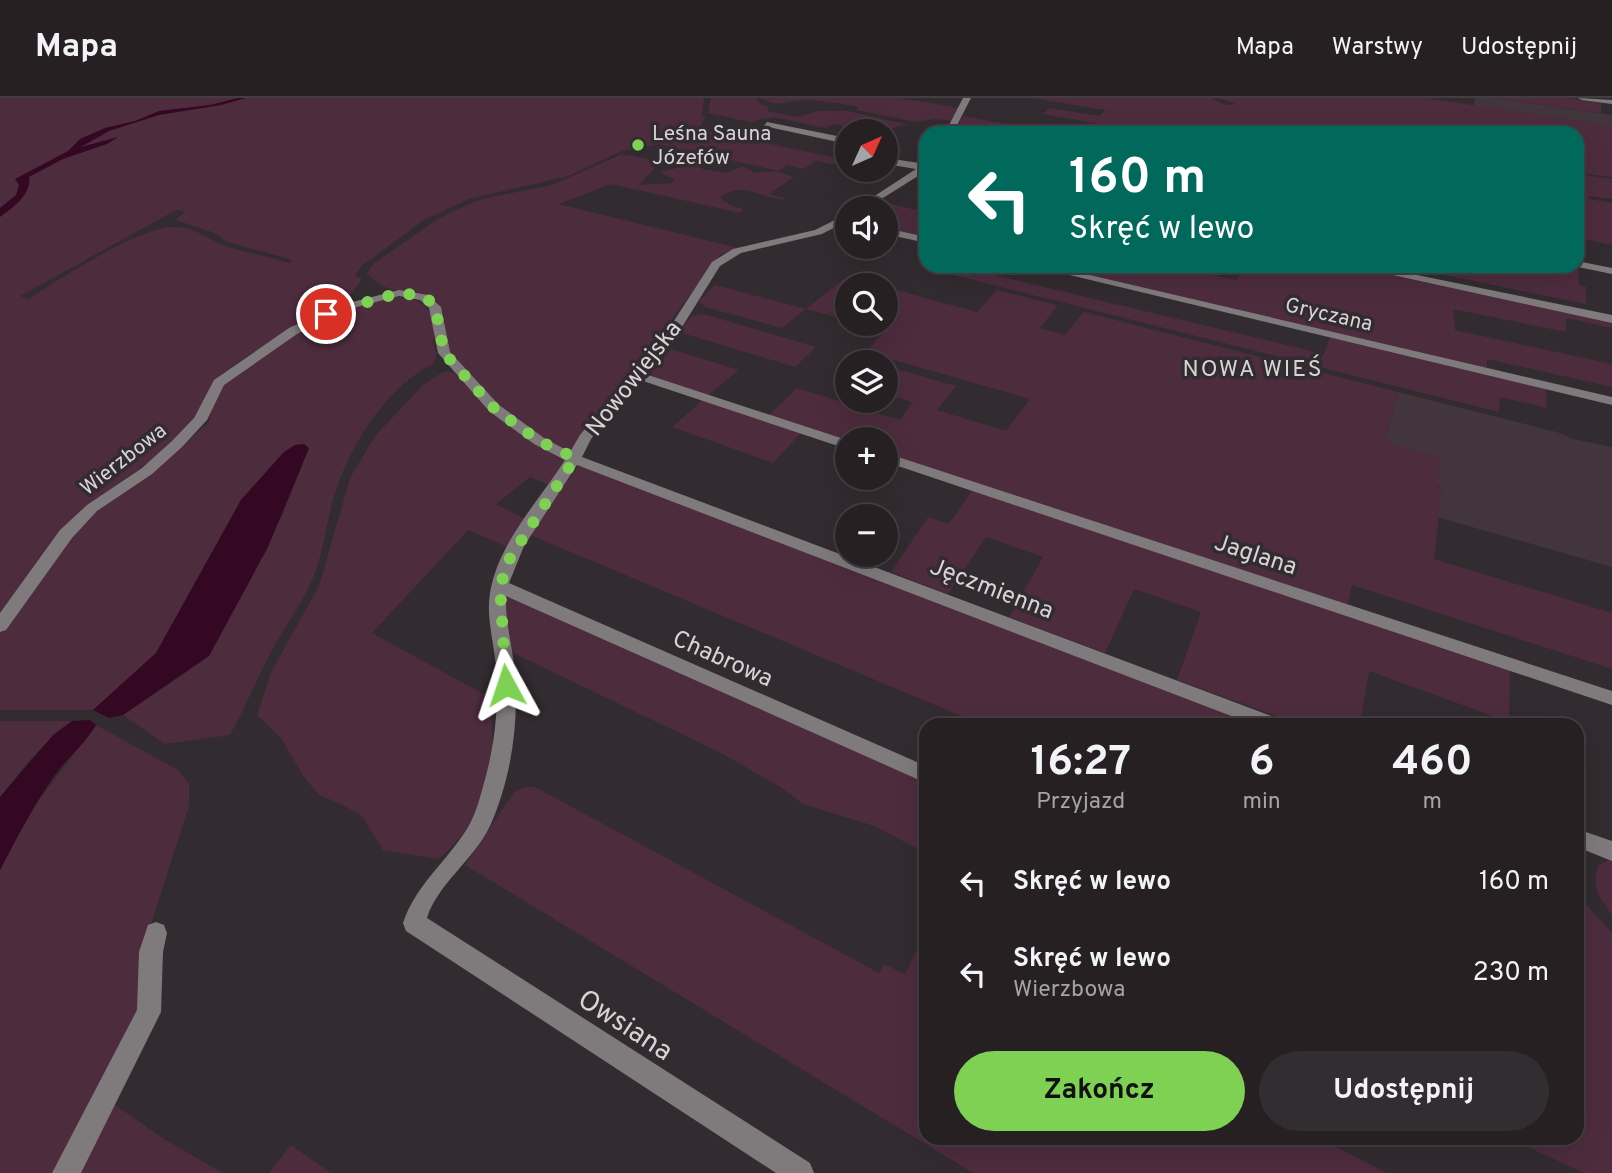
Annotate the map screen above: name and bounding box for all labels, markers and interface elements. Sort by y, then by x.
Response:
text: Mapa [35,27,118,69]
text: Mapa [1236,33,1294,63]
text: Warstwy [1332,33,1423,63]
text: Udostępnij [1461,33,1577,63]
north arrow [835,119,898,182]
map controls [835,119,898,567]
place label: Leśna Sauna Józefów [652,121,771,172]
marker: Leśna Sauna Józefów [630,137,646,153]
text: 160 m [1069,149,1206,211]
icon: left [954,154,1045,245]
button: sound [835,196,898,259]
text: Skręć w lewo [1069,210,1254,250]
button: search [835,273,898,336]
pin [296,284,356,344]
street label: Gryczana [1282,292,1375,339]
icon: arrive [307,295,345,333]
street label: Nowowiejska [580,315,689,443]
button: layers [835,350,898,413]
district label: NOWA WIEŚ [1182,354,1324,385]
street label: Wierzbowa [75,418,173,502]
button: + [835,427,898,490]
button: − [835,504,898,567]
street label: Jaglana [1210,528,1300,583]
street label: Jęczmienna [925,553,1057,627]
street label: Chabrowa [667,624,777,695]
position arrow [469,648,543,722]
text: 16:27 [1030,737,1131,790]
text: 6 [1249,737,1274,790]
text: 460 [1392,737,1473,790]
text: Przyjazd [1036,788,1125,817]
text: min [1242,788,1281,817]
text: m [1423,788,1442,817]
icon: left [954,864,992,902]
text: Skręć w lewo [1013,866,1171,899]
text: 160 m [1479,866,1549,899]
text: Skręć w lewo [1013,943,1171,976]
icon: left [954,955,992,993]
text: 230 m [1473,957,1549,990]
text: Wierzbowa [1013,976,1125,1005]
street label: Owsiana [570,983,679,1070]
button: Zakończ [954,1051,1245,1131]
button: Udostępnij [1259,1051,1549,1131]

